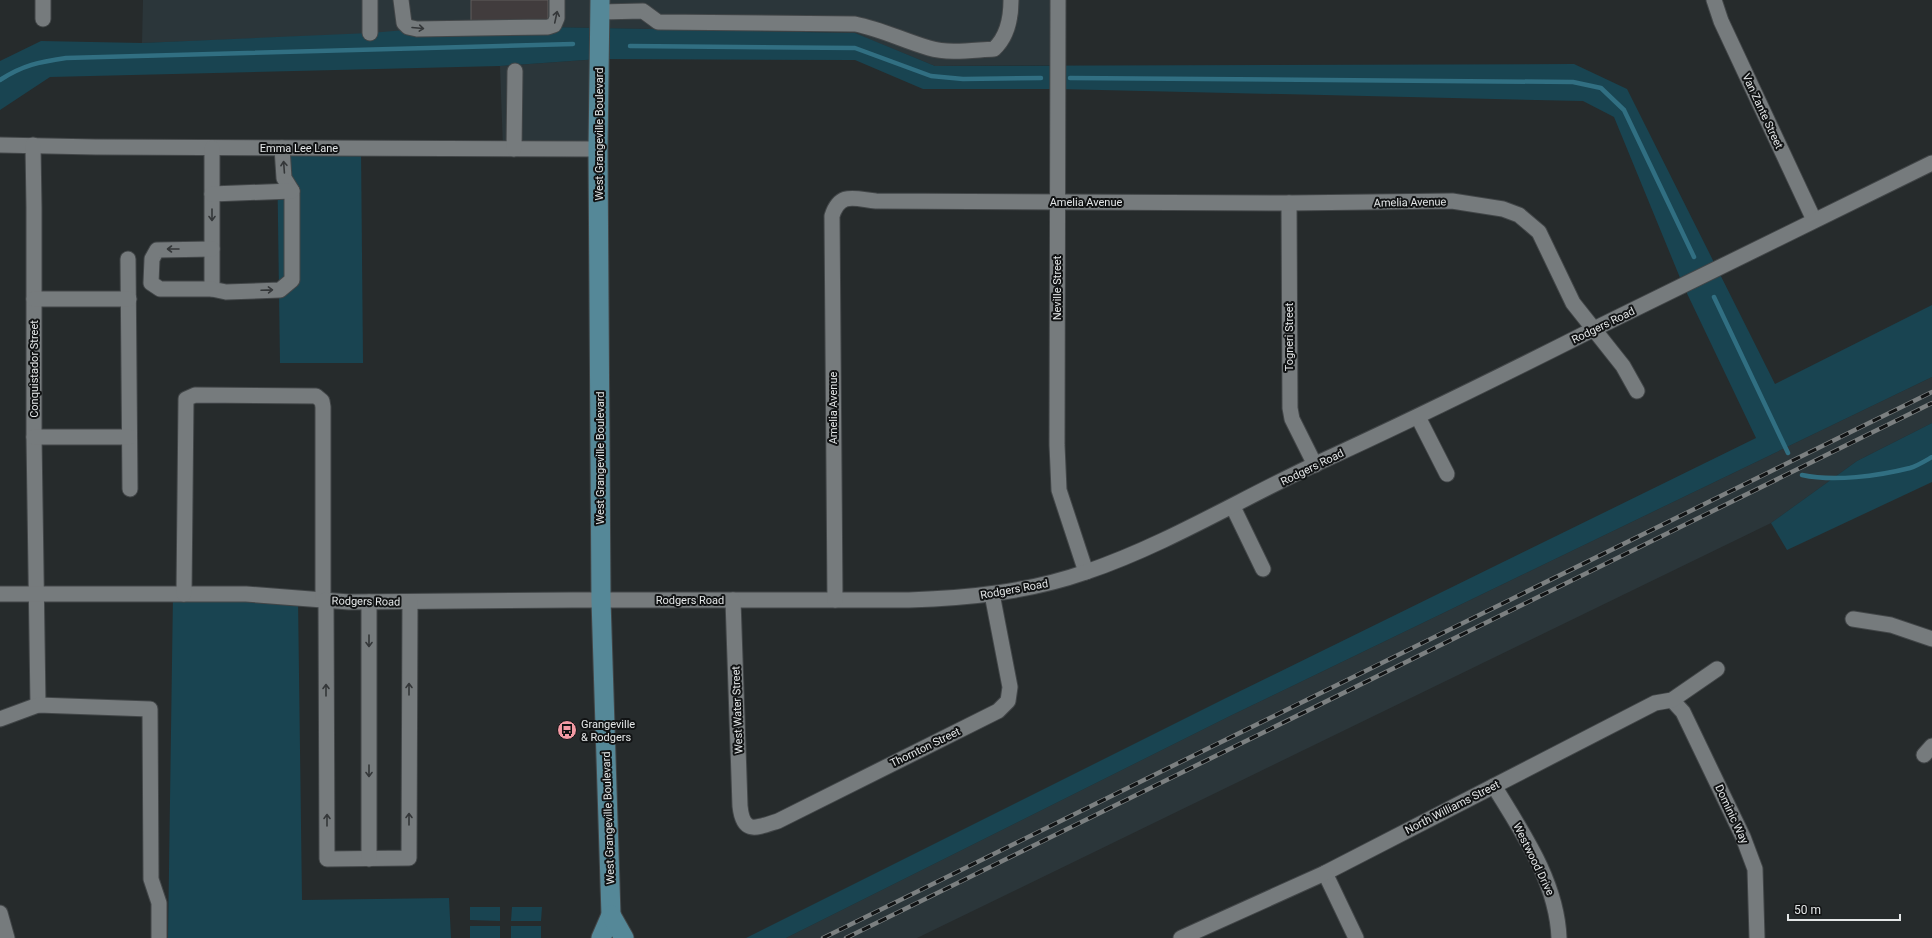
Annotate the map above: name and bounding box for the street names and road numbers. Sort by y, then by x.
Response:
street label: West Grangeville Boulevard [593,67,606,201]
street label: Van Zante Street [1739,72,1786,151]
street label: Emma Lee Lane [260,142,338,155]
street label: Amelia Avenue [1374,195,1447,210]
street label: Amelia Avenue [1050,196,1123,209]
street label: Neville Street [1051,255,1064,320]
street label: Togneri Street [1283,302,1296,371]
street label: Rodgers Road [1570,305,1637,346]
street label: Conquistador Street [28,320,41,418]
street label: Amelia Avenue [827,371,840,444]
street label: West Grangeville Boulevard [594,391,607,525]
street label: Rodgers Road [1279,447,1346,488]
street label: Rodgers Road [979,577,1049,602]
street label: Rodgers Road [332,594,400,609]
street label: Rodgers Road [656,594,724,607]
street label: West Water Street [729,665,746,754]
street label: Thornton Street [888,725,963,770]
street label: West Grangeville Boulevard [600,751,617,885]
street label: North Williams Street [1403,778,1502,837]
street label: Dominic Way [1712,783,1751,847]
street label: Westwood Drive [1510,821,1557,898]

